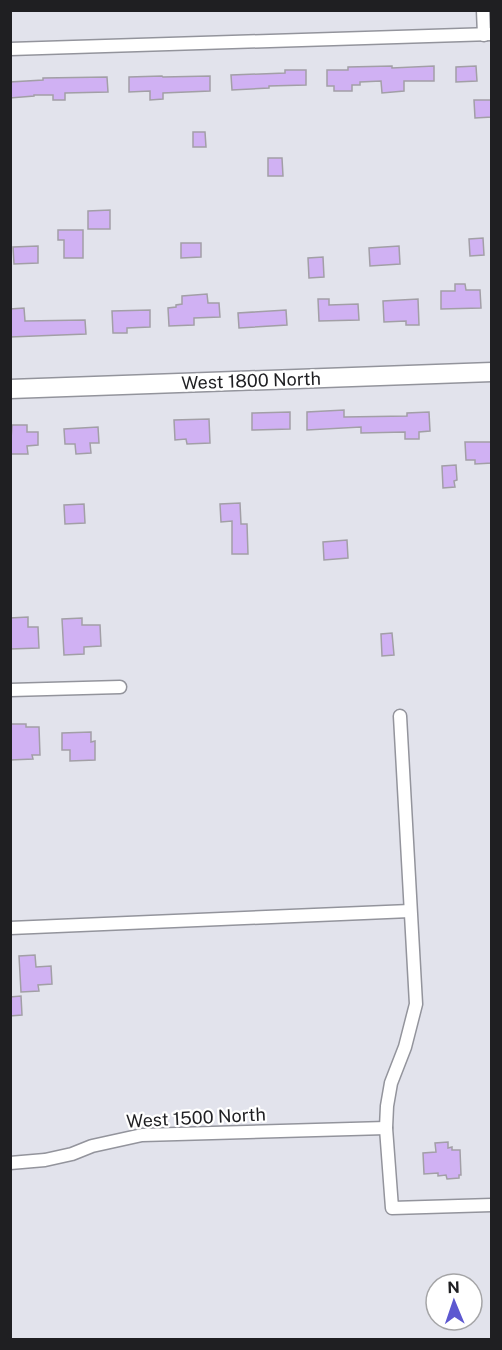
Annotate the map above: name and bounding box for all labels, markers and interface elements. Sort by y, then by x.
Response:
street label: West 1800 North [181,368,321,393]
street label: West 1500 North [126,1103,266,1132]
north arrow [424,1272,484,1332]
text: N [447,1278,460,1297]

